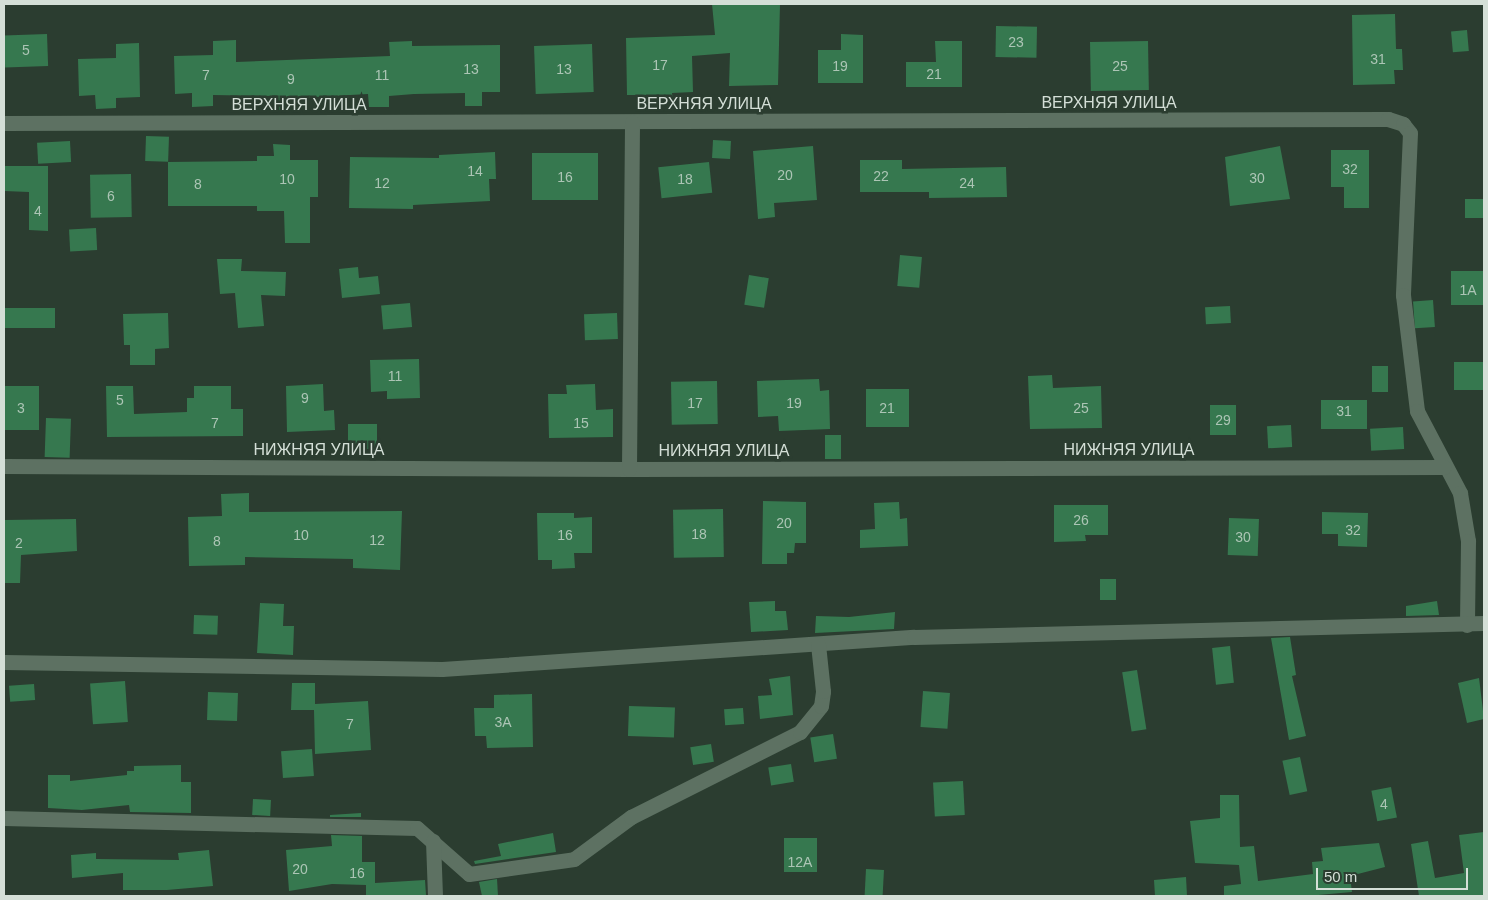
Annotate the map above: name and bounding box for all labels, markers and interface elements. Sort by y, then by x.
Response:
house number: 23 [1008,34,1024,50]
house number: 5 [22,42,30,58]
house number: 31 [1370,51,1386,67]
house number: 17 [652,57,668,73]
house number: 19 [832,58,848,74]
house number: 25 [1112,58,1128,74]
house number: 13 [463,61,479,77]
house number: 13 [556,61,572,77]
house number: 21 [926,66,942,82]
house number: 7 [202,67,210,83]
house number: 11 [375,67,389,83]
house number: 9 [287,71,295,87]
street label: ВЕРХНЯЯ УЛИЦА [1041,93,1177,113]
street label: ВЕРХНЯЯ УЛИЦА [636,94,772,114]
street label: ВЕРХНЯЯ УЛИЦА [231,95,367,115]
house number: 32 [1342,161,1358,177]
house number: 14 [467,163,483,179]
house number: 20 [777,167,793,183]
house number: 22 [873,168,889,184]
house number: 16 [557,169,573,185]
house number: 30 [1249,170,1265,186]
house number: 10 [279,171,295,187]
house number: 18 [677,171,693,187]
house number: 12 [374,175,390,191]
house number: 24 [959,175,975,191]
house number: 8 [194,176,202,192]
house number: 6 [107,188,115,204]
house number: 4 [34,203,42,219]
house number: 1А [1459,282,1477,298]
house number: 11 [388,368,402,384]
house number: 9 [301,390,309,406]
house number: 5 [116,392,124,408]
house number: 17 [687,395,703,411]
house number: 19 [786,395,802,411]
house number: 3 [17,400,25,416]
house number: 21 [879,400,895,416]
house number: 25 [1073,400,1089,416]
house number: 31 [1336,403,1352,419]
house number: 29 [1215,412,1231,428]
house number: 7 [211,415,219,431]
house number: 15 [573,415,589,431]
street label: НИЖНЯЯ УЛИЦА [253,440,385,460]
street label: НИЖНЯЯ УЛИЦА [1063,440,1195,460]
street label: НИЖНЯЯ УЛИЦА [658,441,790,461]
house number: 26 [1073,512,1089,528]
house number: 20 [776,515,792,531]
house number: 32 [1345,522,1361,538]
house number: 18 [691,526,707,542]
house number: 10 [293,527,309,543]
house number: 16 [557,527,573,543]
house number: 30 [1235,529,1251,545]
house number: 12 [369,532,385,548]
house number: 8 [213,533,221,549]
house number: 2 [15,535,23,551]
house number: 3А [494,714,512,730]
house number: 7 [346,716,354,732]
house number: 4 [1380,796,1388,812]
house number: 12А [788,854,812,870]
scale bar [1318,858,1470,890]
house number: 20 [292,861,308,877]
house number: 16 [349,865,365,881]
text: 50 m [1324,868,1357,885]

